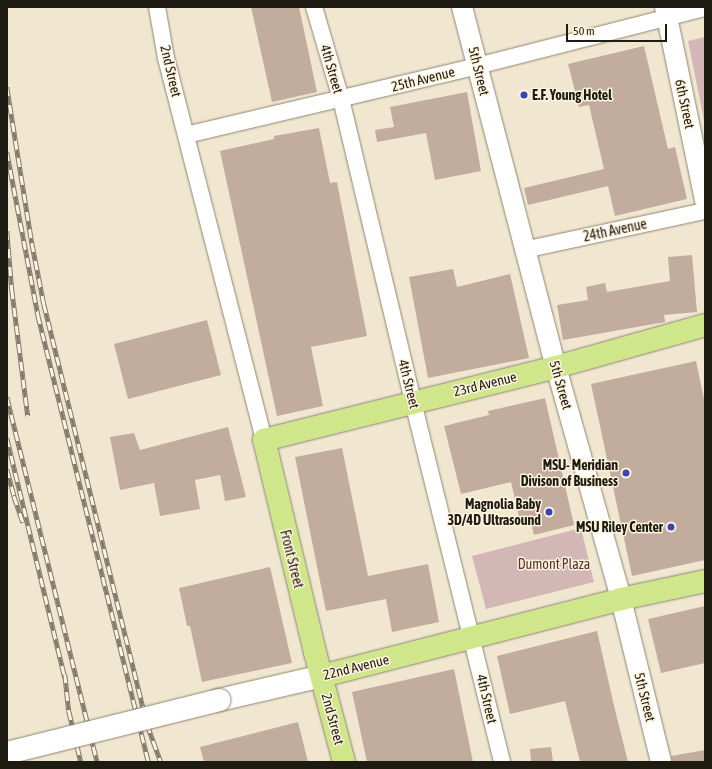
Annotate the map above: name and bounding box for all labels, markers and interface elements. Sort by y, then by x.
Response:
scale bar [568,16,669,42]
text: 50 m [573,24,595,38]
street label: 2nd Street [157,43,185,99]
street label: 4th Street [317,43,347,95]
street label: 5th Street [465,45,493,97]
street label: 25th Avenue [390,63,456,95]
street label: 6th Street [672,78,698,130]
place label: E.F. Young Hotel [532,87,612,103]
marker: E.F. Young Hotel [519,90,529,100]
street label: 24th Avenue [582,215,648,245]
street label: 4th Street [395,358,423,410]
street label: 5th Street [546,359,576,411]
street label: 23rd Avenue [452,368,518,400]
place label: MSU- Meridian Divison of Business [521,457,618,490]
marker: MSU- Meridian Divison of Business [621,468,631,478]
place label: Magnolia Baby 3D/4D Ultrasound [447,496,541,528]
marker: Magnolia Baby 3D/4D Ultrasound [544,507,554,517]
place label: MSU Riley Center [576,519,663,535]
marker: MSU Riley Center [666,522,676,532]
street label: Front Street [277,528,307,590]
park label: Dumont Plaza [518,556,590,572]
street label: 22nd Avenue [321,651,391,683]
street label: 5th Street [631,671,659,723]
street label: 4th Street [473,673,501,725]
street label: 2nd Street [318,691,348,747]

